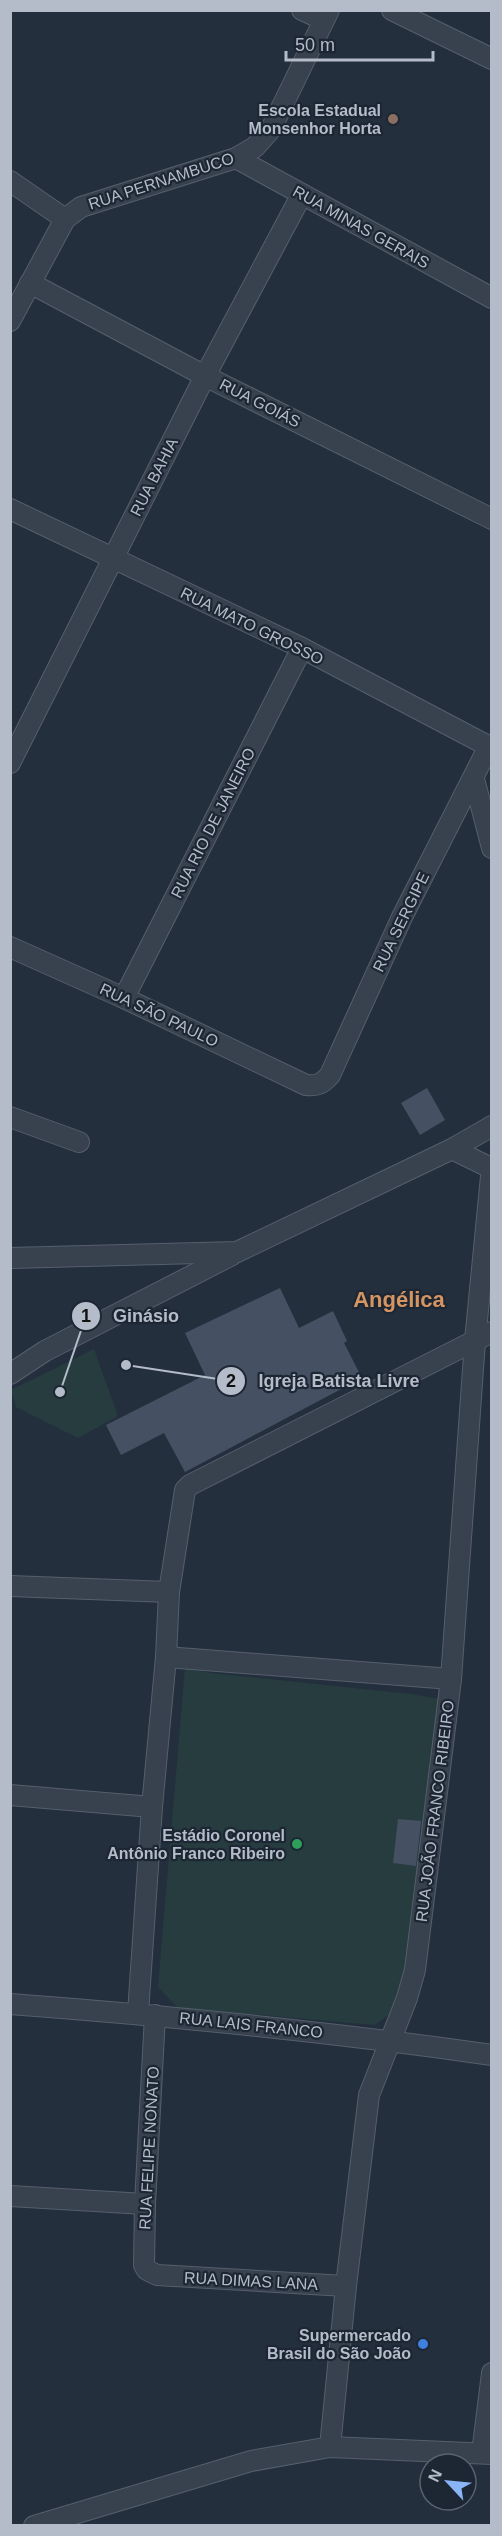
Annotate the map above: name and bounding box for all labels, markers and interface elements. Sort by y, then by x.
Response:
scale bar [286,24,433,62]
text: 50 m [295,35,335,55]
place label: Escola Estadual Monsenhor Horta [249,102,381,137]
marker: Escola Estadual Monsenhor Horta [386,112,400,126]
street label: RUA PERNAMBUCO [86,149,236,213]
street label: RUA MINAS GERAIS [290,182,432,272]
street label: RUA GOIÁS [217,375,304,431]
street label: RUA BAHIA [127,435,181,519]
street label: RUA MATO GROSSO [178,584,326,668]
street label: RUA RIO DE JANEIRO [168,745,258,901]
street label: RUA SERGIPE [370,870,432,974]
street label: RUA SÃO PAULO [97,978,222,1050]
district label: Angélica [353,1287,446,1312]
callout: Ginásio [71,1298,191,1334]
text: 1 [81,1306,91,1326]
text: Ginásio [113,1306,179,1326]
callout: Igreja Batista Livre [216,1363,432,1399]
text: 2 [226,1371,236,1391]
text: Igreja Batista Livre [258,1371,420,1391]
street label: RUA JOÃO FRANCO RIBEIRO [411,1699,457,1923]
place label: Estádio Coronel Antônio Franco Ribeiro [107,1827,285,1862]
marker: Estádio Coronel Antônio Franco Ribeiro [290,1837,304,1851]
street label: RUA LAIS FRANCO [178,2009,324,2041]
street label: RUA FELIPE NONATO [136,2066,162,2230]
street label: RUA DIMAS LANA [184,2269,319,2293]
place label: Supermercado Brasil do São João [267,2327,411,2362]
marker: Supermercado Brasil do São João [416,2337,430,2351]
north arrow [418,2452,478,2512]
text: N [425,2467,445,2485]

